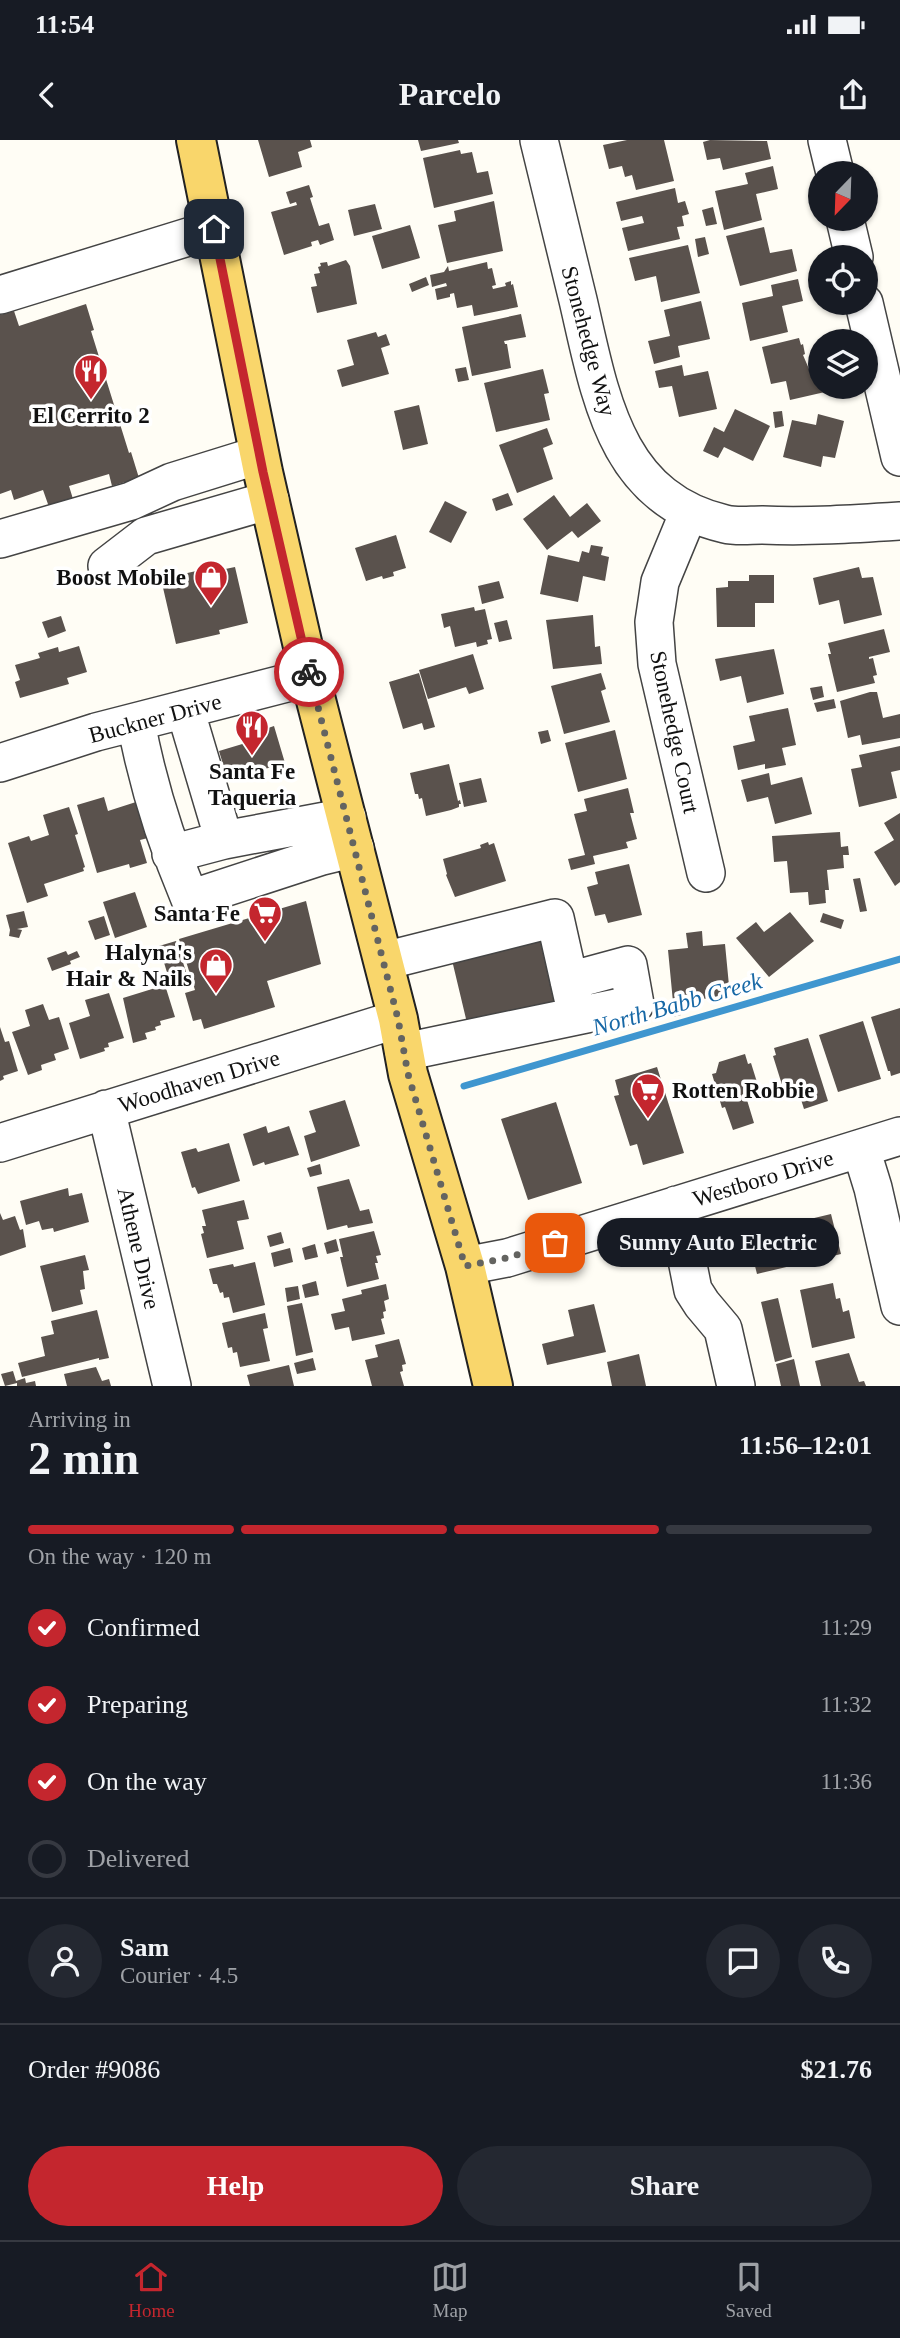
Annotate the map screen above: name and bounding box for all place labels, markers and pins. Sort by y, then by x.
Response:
pin [184,199,244,259]
restaurant icon: El Cerrito 2 [72,352,110,401]
place label: El Cerrito 2 [32,403,150,428]
shop icon: Boost Mobile [192,558,230,607]
place label: Boost Mobile [56,565,186,590]
restaurant icon: Santa Fe Taqueria [233,708,271,757]
place label: Santa Fe Taqueria [208,759,297,810]
supermarket icon: Santa Fe [246,894,284,943]
place label: Santa Fe [154,901,240,926]
place label: Halyna's Hair & Nails [66,940,192,991]
shop icon: Halyna's Hair & Nails [197,946,235,995]
supermarket icon: Rotten Robbie [629,1071,667,1120]
place label: Rotten Robbie [672,1078,814,1103]
pin [525,1213,585,1273]
callout: Sunny Auto Electric [597,1218,838,1268]

